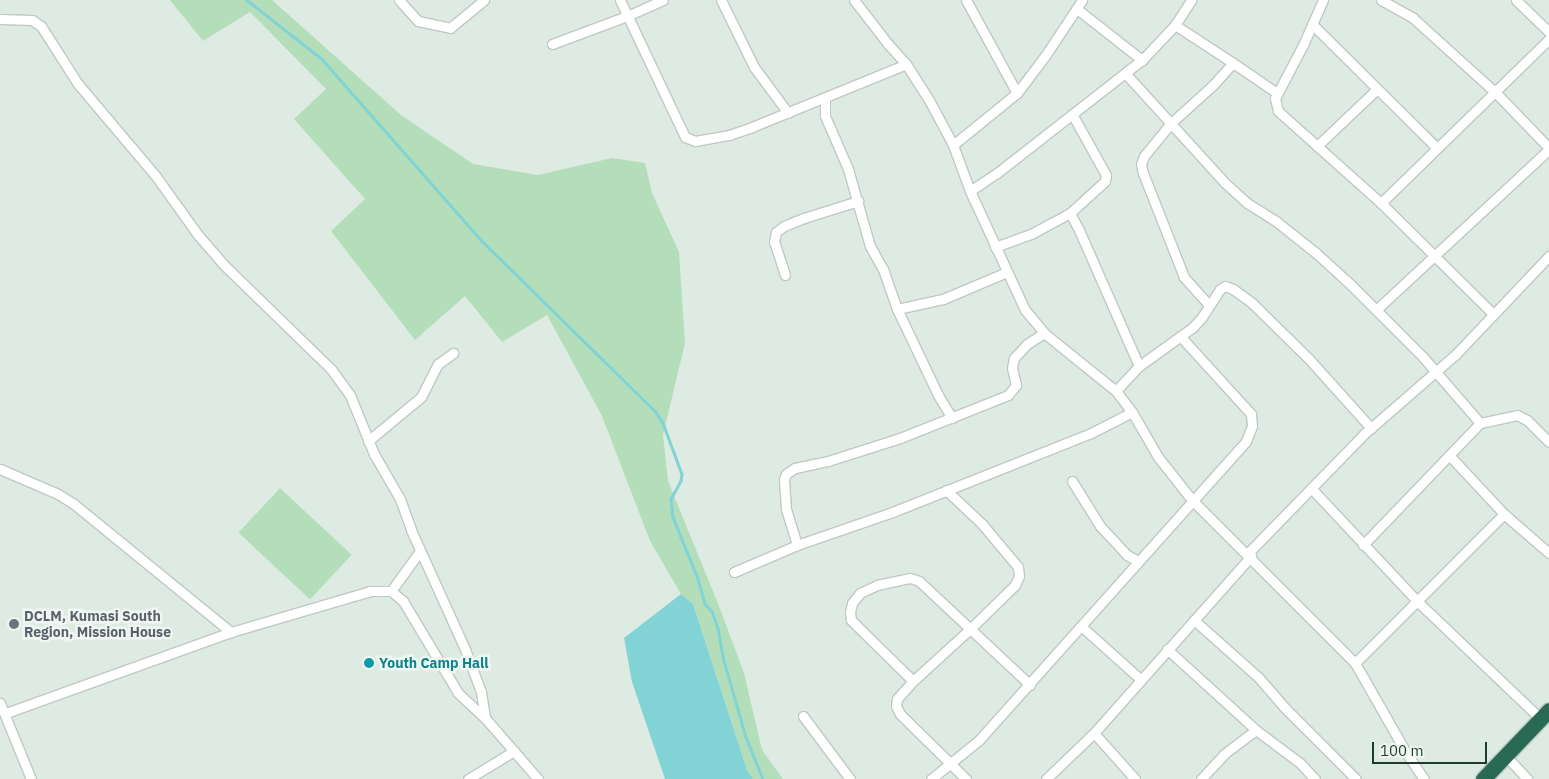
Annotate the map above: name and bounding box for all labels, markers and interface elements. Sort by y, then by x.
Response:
place label: DCLM, Kumasi South Region, Mission House [24,608,171,640]
marker: DCLM, Kumasi South Region, Mission House [8,618,20,630]
place label: Youth Camp Hall [379,655,488,671]
marker: Youth Camp Hall [363,657,375,669]
scale bar [1374,732,1489,764]
text: 100 m [1380,741,1424,760]

